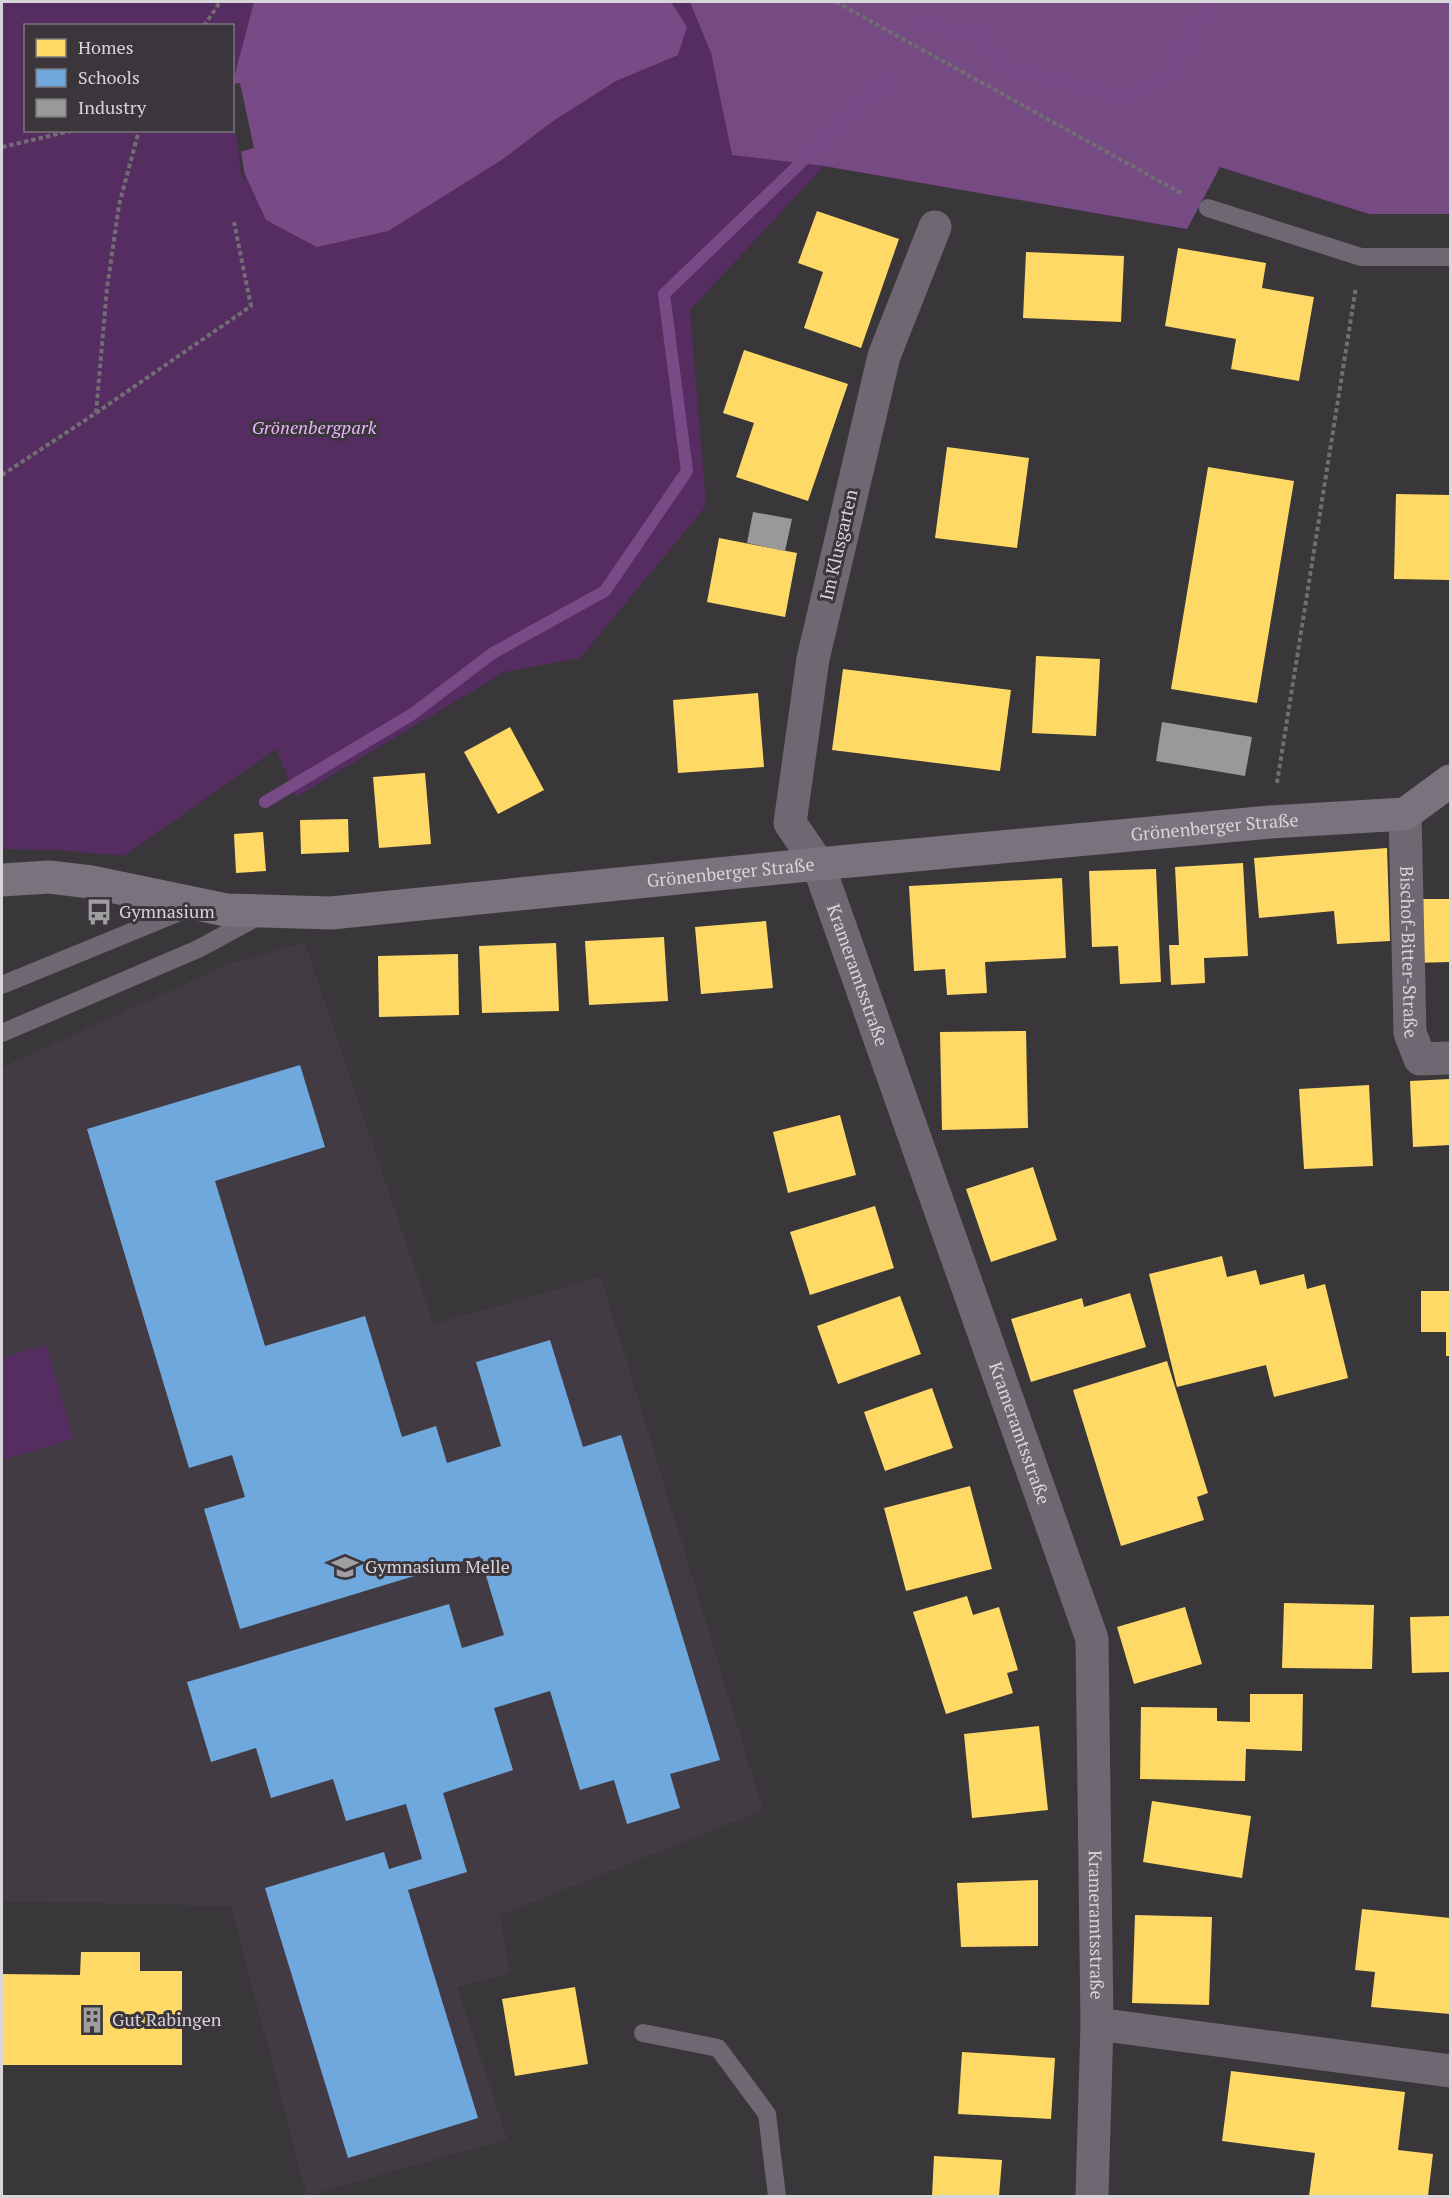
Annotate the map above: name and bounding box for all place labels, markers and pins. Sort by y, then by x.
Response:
bus stop icon: Gymnasium [84,897,114,927]
place label: Gymnasium [119,899,215,923]
school or university icon: Gymnasium Melle [330,1552,360,1582]
place label: Gymnasium Melle [365,1554,510,1578]
building icon: Gut Rabingen [77,2005,107,2035]
place label: Gut Rabingen [112,2007,222,2031]

